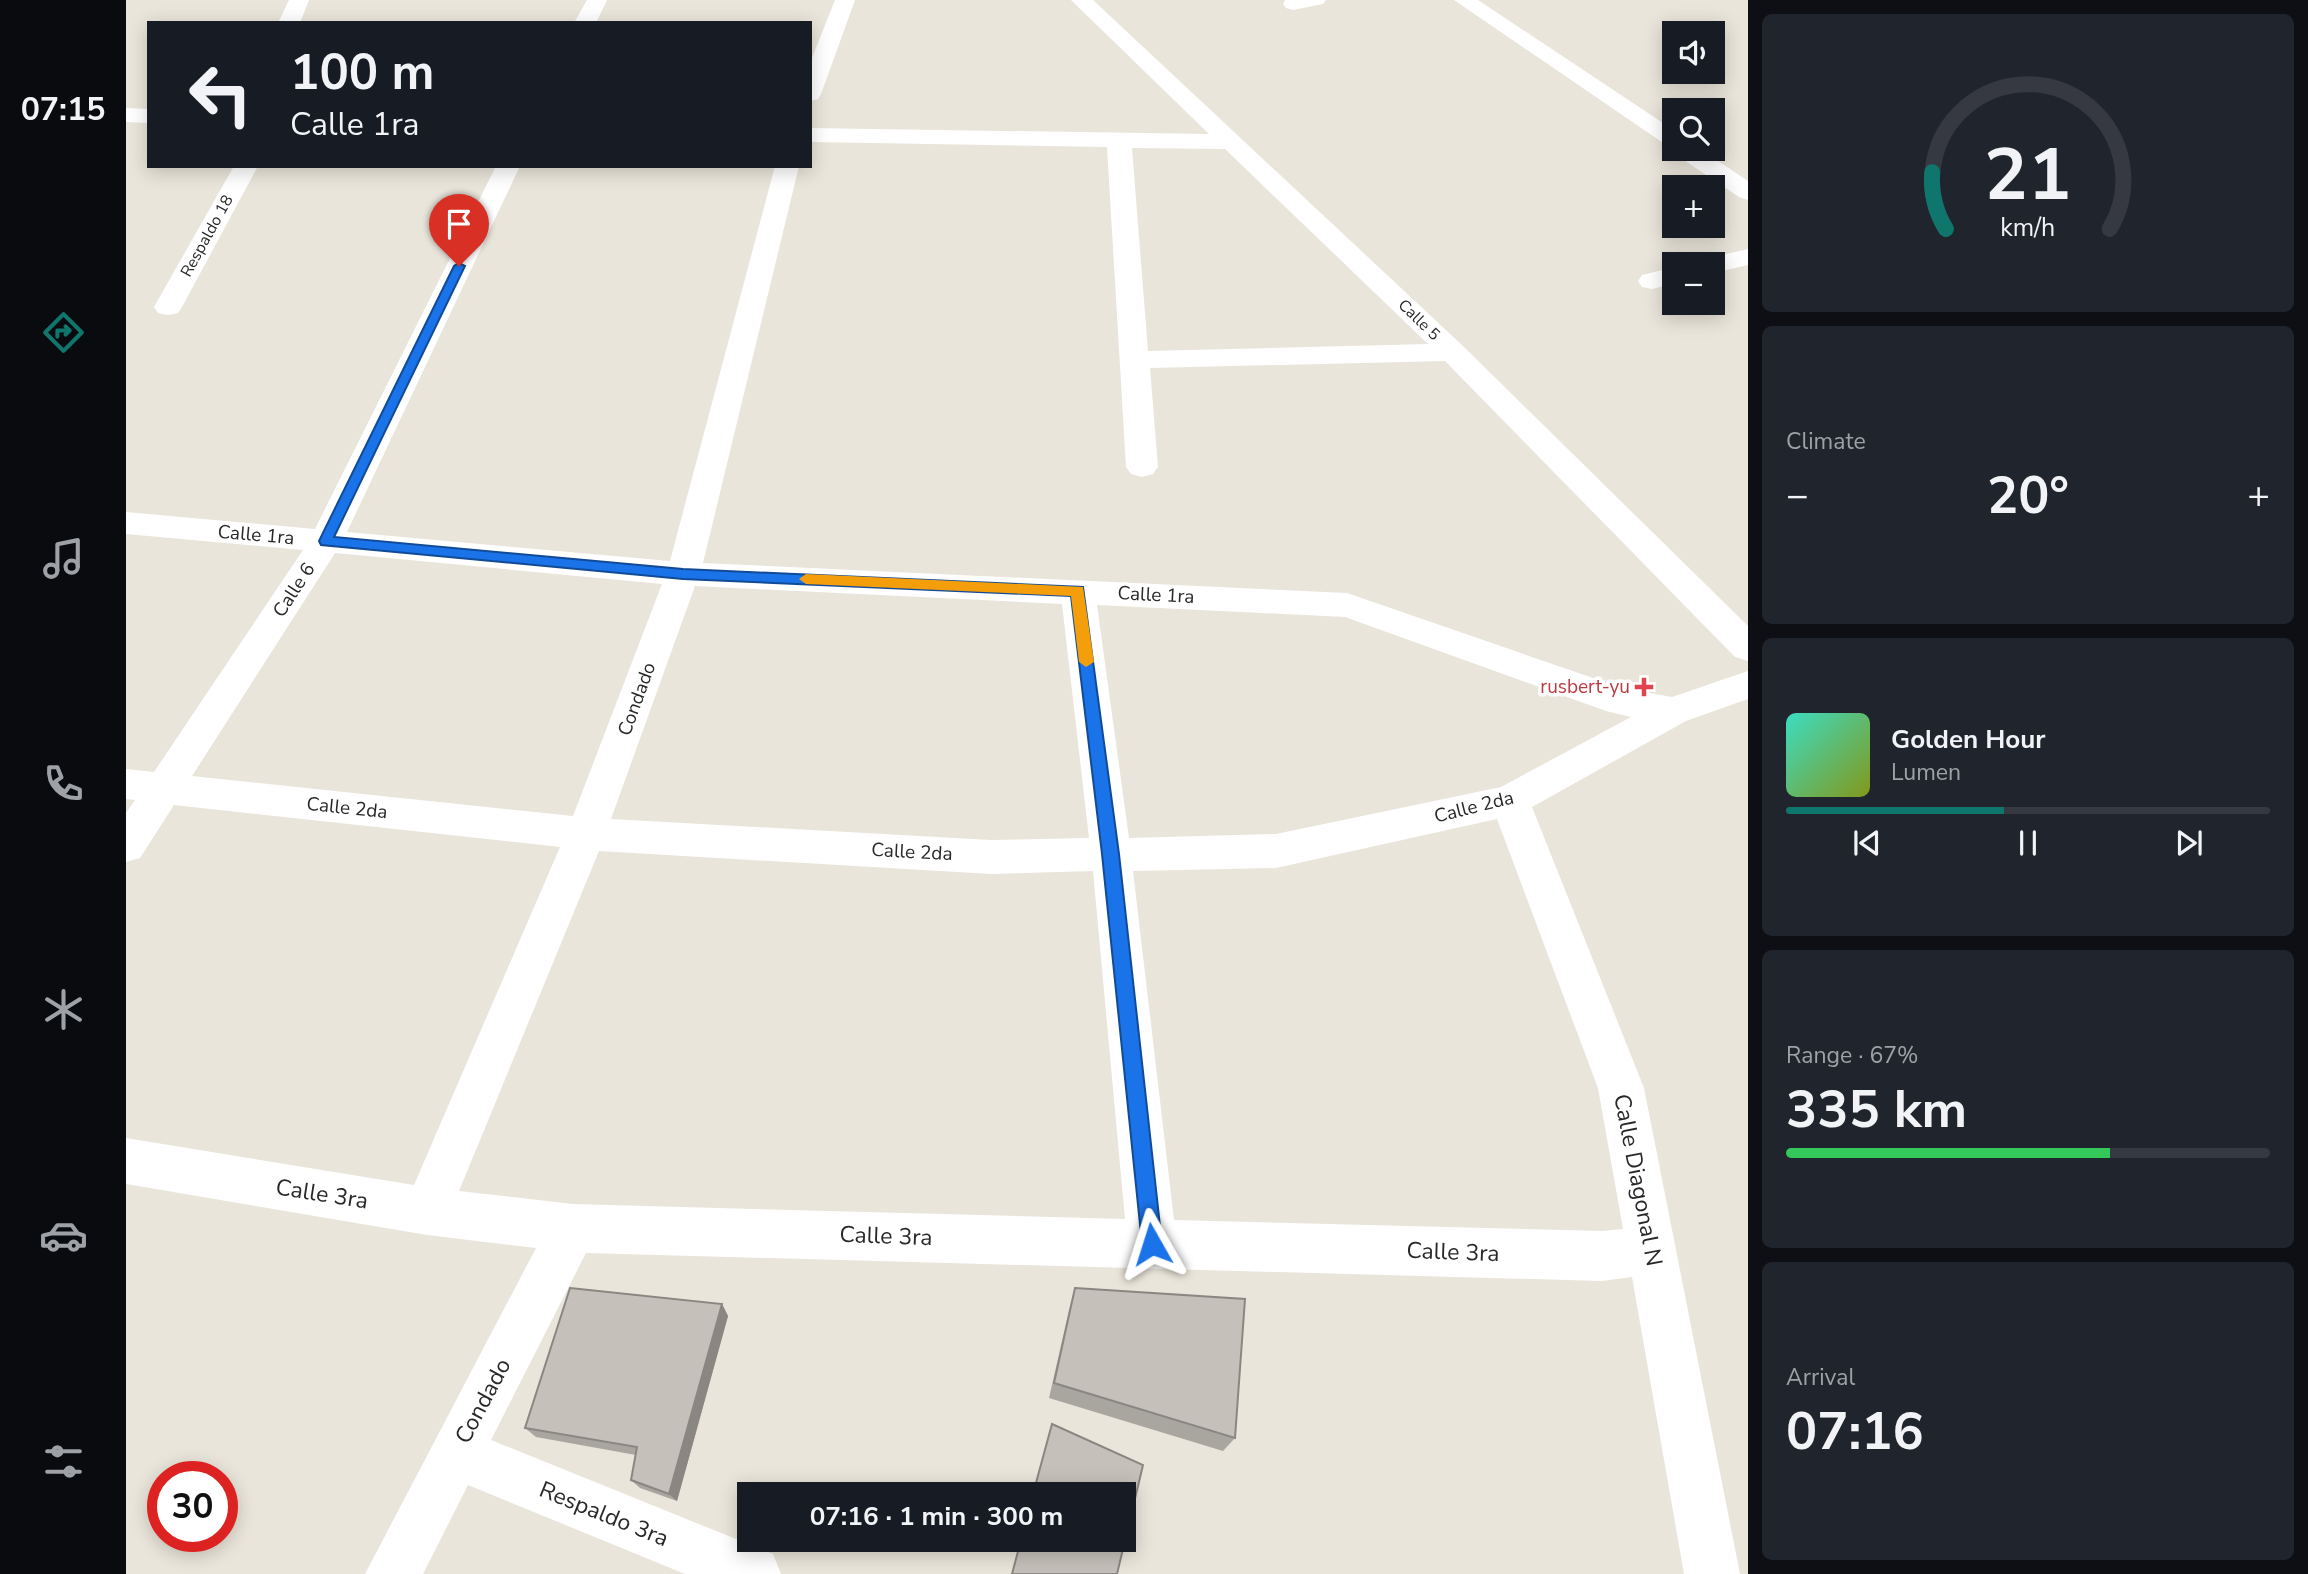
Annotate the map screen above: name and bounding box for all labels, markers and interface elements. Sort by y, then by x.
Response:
map controls [1662,21,1725,315]
button: sound [1662,21,1725,84]
text: 100 m [290,39,434,106]
icon: left [175,49,266,140]
text: 07:15 [21,88,105,131]
button: search [1662,98,1725,161]
text: Calle 1ra [290,103,419,146]
text: 21 [1984,125,2072,225]
button: + [1662,175,1725,238]
street label: Respaldo 18 [175,191,239,281]
pin [429,194,489,266]
icon: arrive [440,205,478,243]
text: km/h [2000,211,2056,245]
button: − [1662,252,1725,315]
street label: Calle 5 [1393,295,1445,345]
icon: directions [39,308,88,357]
text: Climate [1786,426,1866,457]
text: 20° [1987,460,2069,531]
text: − [1786,470,1809,521]
text: + [2247,470,2270,521]
street label: Calle 1ra [217,519,295,551]
icon: music [39,534,88,583]
street label: Calle 6 [267,558,321,622]
street label: Calle 1ra [1117,580,1195,610]
street label: Condado [612,659,662,739]
place label: rusbert-yu [1540,674,1630,700]
marker: rusbert-yu [1636,679,1652,695]
text: Golden Hour [1891,722,2046,757]
text: Lumen [1891,757,1961,788]
icon: phone [39,759,88,808]
street label: Calle 2da [1431,785,1517,829]
street label: Calle 2da [305,791,389,825]
icon: previous [1848,824,1886,862]
icon: pause [2009,824,2047,862]
icon: next [2170,824,2208,862]
street label: Calle 2da [871,837,953,867]
icon: climate [39,985,88,1034]
text: Range · 67% [1786,1040,1918,1071]
text: 335 km [1786,1074,1967,1145]
street label: Calle Diagonal N [1606,1091,1670,1269]
street label: Calle 3ra [274,1171,370,1217]
position arrow [1115,1207,1189,1281]
icon: car [39,1211,88,1260]
street label: Calle 3ra [839,1219,933,1253]
street label: Calle 3ra [1406,1235,1500,1269]
street label: Condado [448,1353,518,1449]
text: Arrival [1786,1362,1855,1393]
text: 07:16 [1786,1396,1924,1467]
icon: filters [39,1437,88,1486]
speed limit sign: 30 [147,1461,238,1552]
street label: Respaldo 3ra [535,1474,673,1554]
text: 07:16 · 1 min · 300 m [810,1499,1063,1534]

